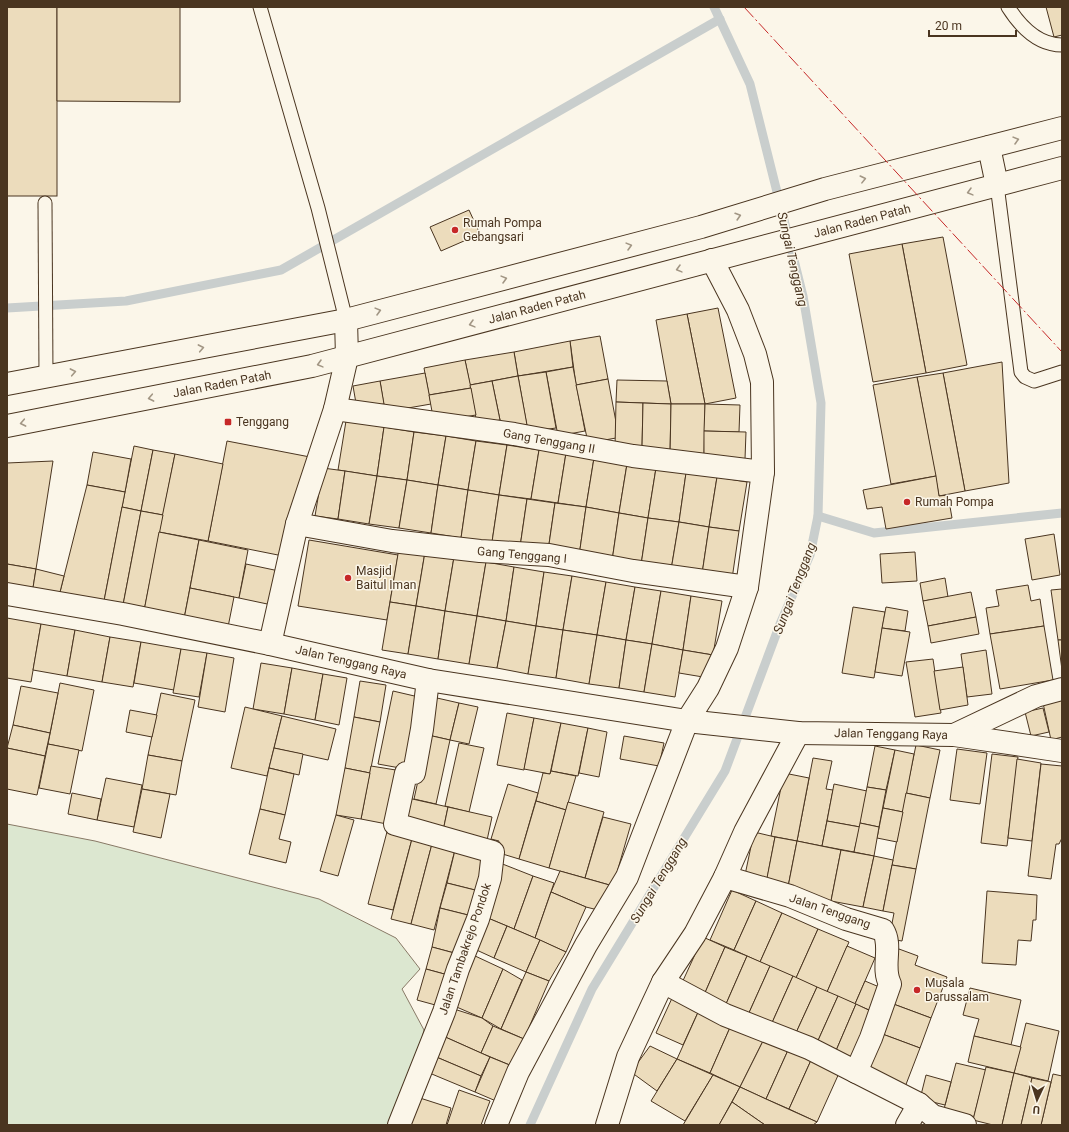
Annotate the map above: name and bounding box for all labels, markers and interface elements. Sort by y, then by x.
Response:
scale bar [929,12,1016,38]
text: 20 m [935,19,962,33]
one-way arrow [1012,136,1019,145]
one-way arrow [859,175,866,184]
one-way arrow [967,188,973,196]
street label: Jalan Raden Patah [812,201,912,241]
water label: Sungai Tenggang [774,210,811,308]
one-way arrow [734,212,741,221]
place label: Rumah Pompa Gebangsari [463,216,542,244]
marker: Rumah Pompa Gebangsari [450,225,460,235]
one-way arrow [626,242,633,251]
one-way arrow [676,264,683,273]
one-way arrow [500,275,507,283]
street label: Jalan Raden Patah [487,287,587,327]
one-way arrow [374,307,381,316]
one-way arrow [469,319,476,328]
one-way arrow [197,344,204,352]
one-way arrow [316,360,323,368]
street label: Jalan Raden Patah [172,368,272,400]
one-way arrow [70,369,76,377]
one-way arrow [148,394,154,402]
place label: Tenggang [236,415,289,429]
marker: Tenggang [223,417,233,427]
one-way arrow [20,419,27,427]
street label: Gang Tenggang II [502,426,596,456]
place label: Rumah Pompa [915,495,994,509]
marker: Rumah Pompa [902,497,912,507]
water label: Sungai Tenggang [770,540,819,636]
street label: Gang Tenggang I [477,544,567,566]
place label: Masjid Baitul Iman [356,564,416,592]
marker: Masjid Baitul Iman [343,573,353,583]
street label: Jalan Tenggang Raya [294,642,408,682]
street label: Jalan Tenggang Raya [834,726,948,742]
water label: Sungai Tenggang [627,835,690,926]
street label: Jalan Tambakrejo Pondok [436,880,494,1017]
street label: Jalan Tenggang [788,891,872,931]
place label: Musala Darussalam [925,976,989,1004]
marker: Musala Darussalam [912,985,922,995]
north arrow [1017,1080,1057,1120]
text: U [1032,1103,1040,1116]

